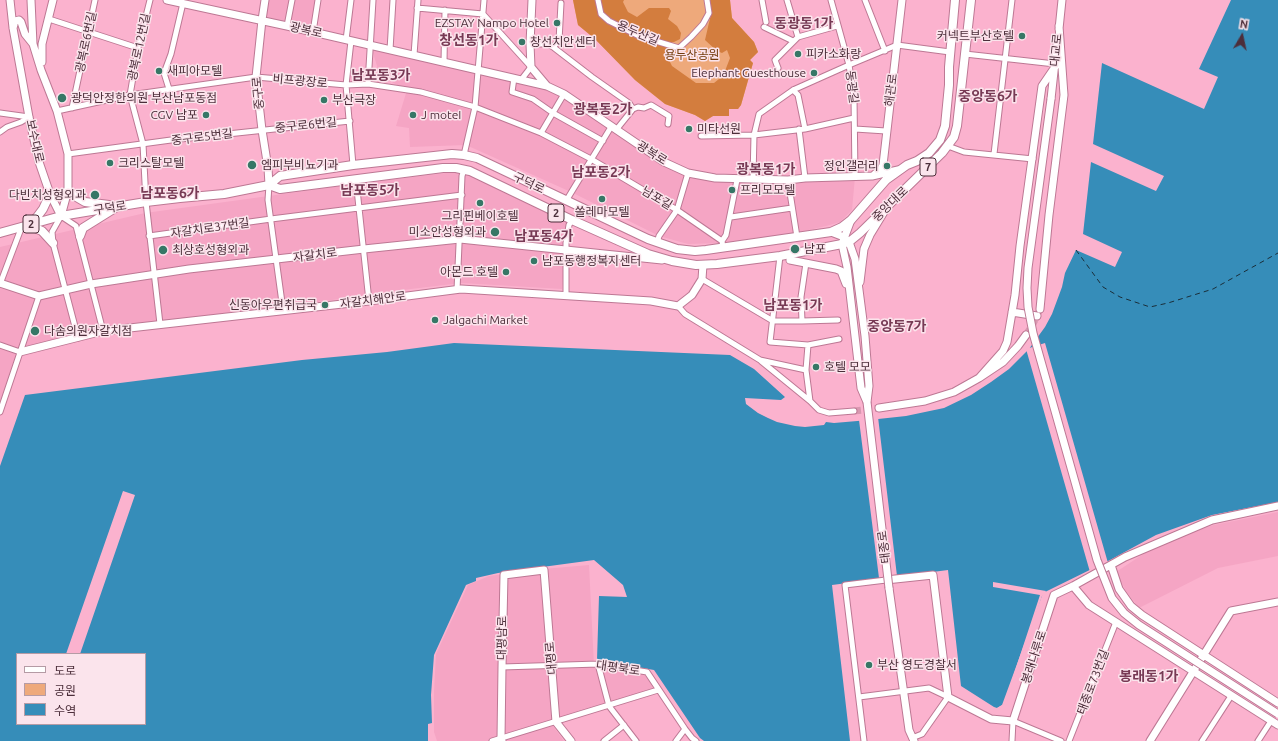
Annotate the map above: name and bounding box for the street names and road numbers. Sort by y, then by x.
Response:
street label: 광복로6번길 [73,10,99,74]
street label: 광복로12번길 [125,12,153,82]
street label: 용두산길 [615,18,661,48]
street label: 광복로 [288,19,324,41]
street label: 대교로 [1047,33,1065,67]
street label: 동광길 [843,70,861,104]
street label: 비프광장로 [272,71,328,91]
street label: 해관로 [882,73,900,107]
street label: 중구로 [249,76,267,110]
street label: 중구로6번길 [274,115,338,135]
street label: 보수대로 [23,118,47,164]
street label: 중구로5번길 [170,126,234,148]
street label: 광복로 [634,138,670,168]
road number: 7 [920,158,936,176]
street label: 구덕로 [511,169,547,197]
street label: 남포길 [639,183,675,213]
street label: 중앙대로 [869,183,911,225]
street label: 구덕로 [93,198,127,218]
road number: 2 [548,204,564,222]
road number: 2 [23,215,39,233]
street label: 자갈치로37번길 [169,215,251,241]
street label: 자갈치로 [292,245,338,265]
street label: 자갈치해안로 [339,289,407,311]
street label: 태종로 [875,530,893,564]
street label: 대평남로 [494,616,510,660]
street label: 봉래나루로 [1019,629,1049,685]
street label: 대평로 [542,641,560,675]
street label: 태종로73번길 [1074,647,1112,717]
street label: 대평북로 [595,658,641,678]

